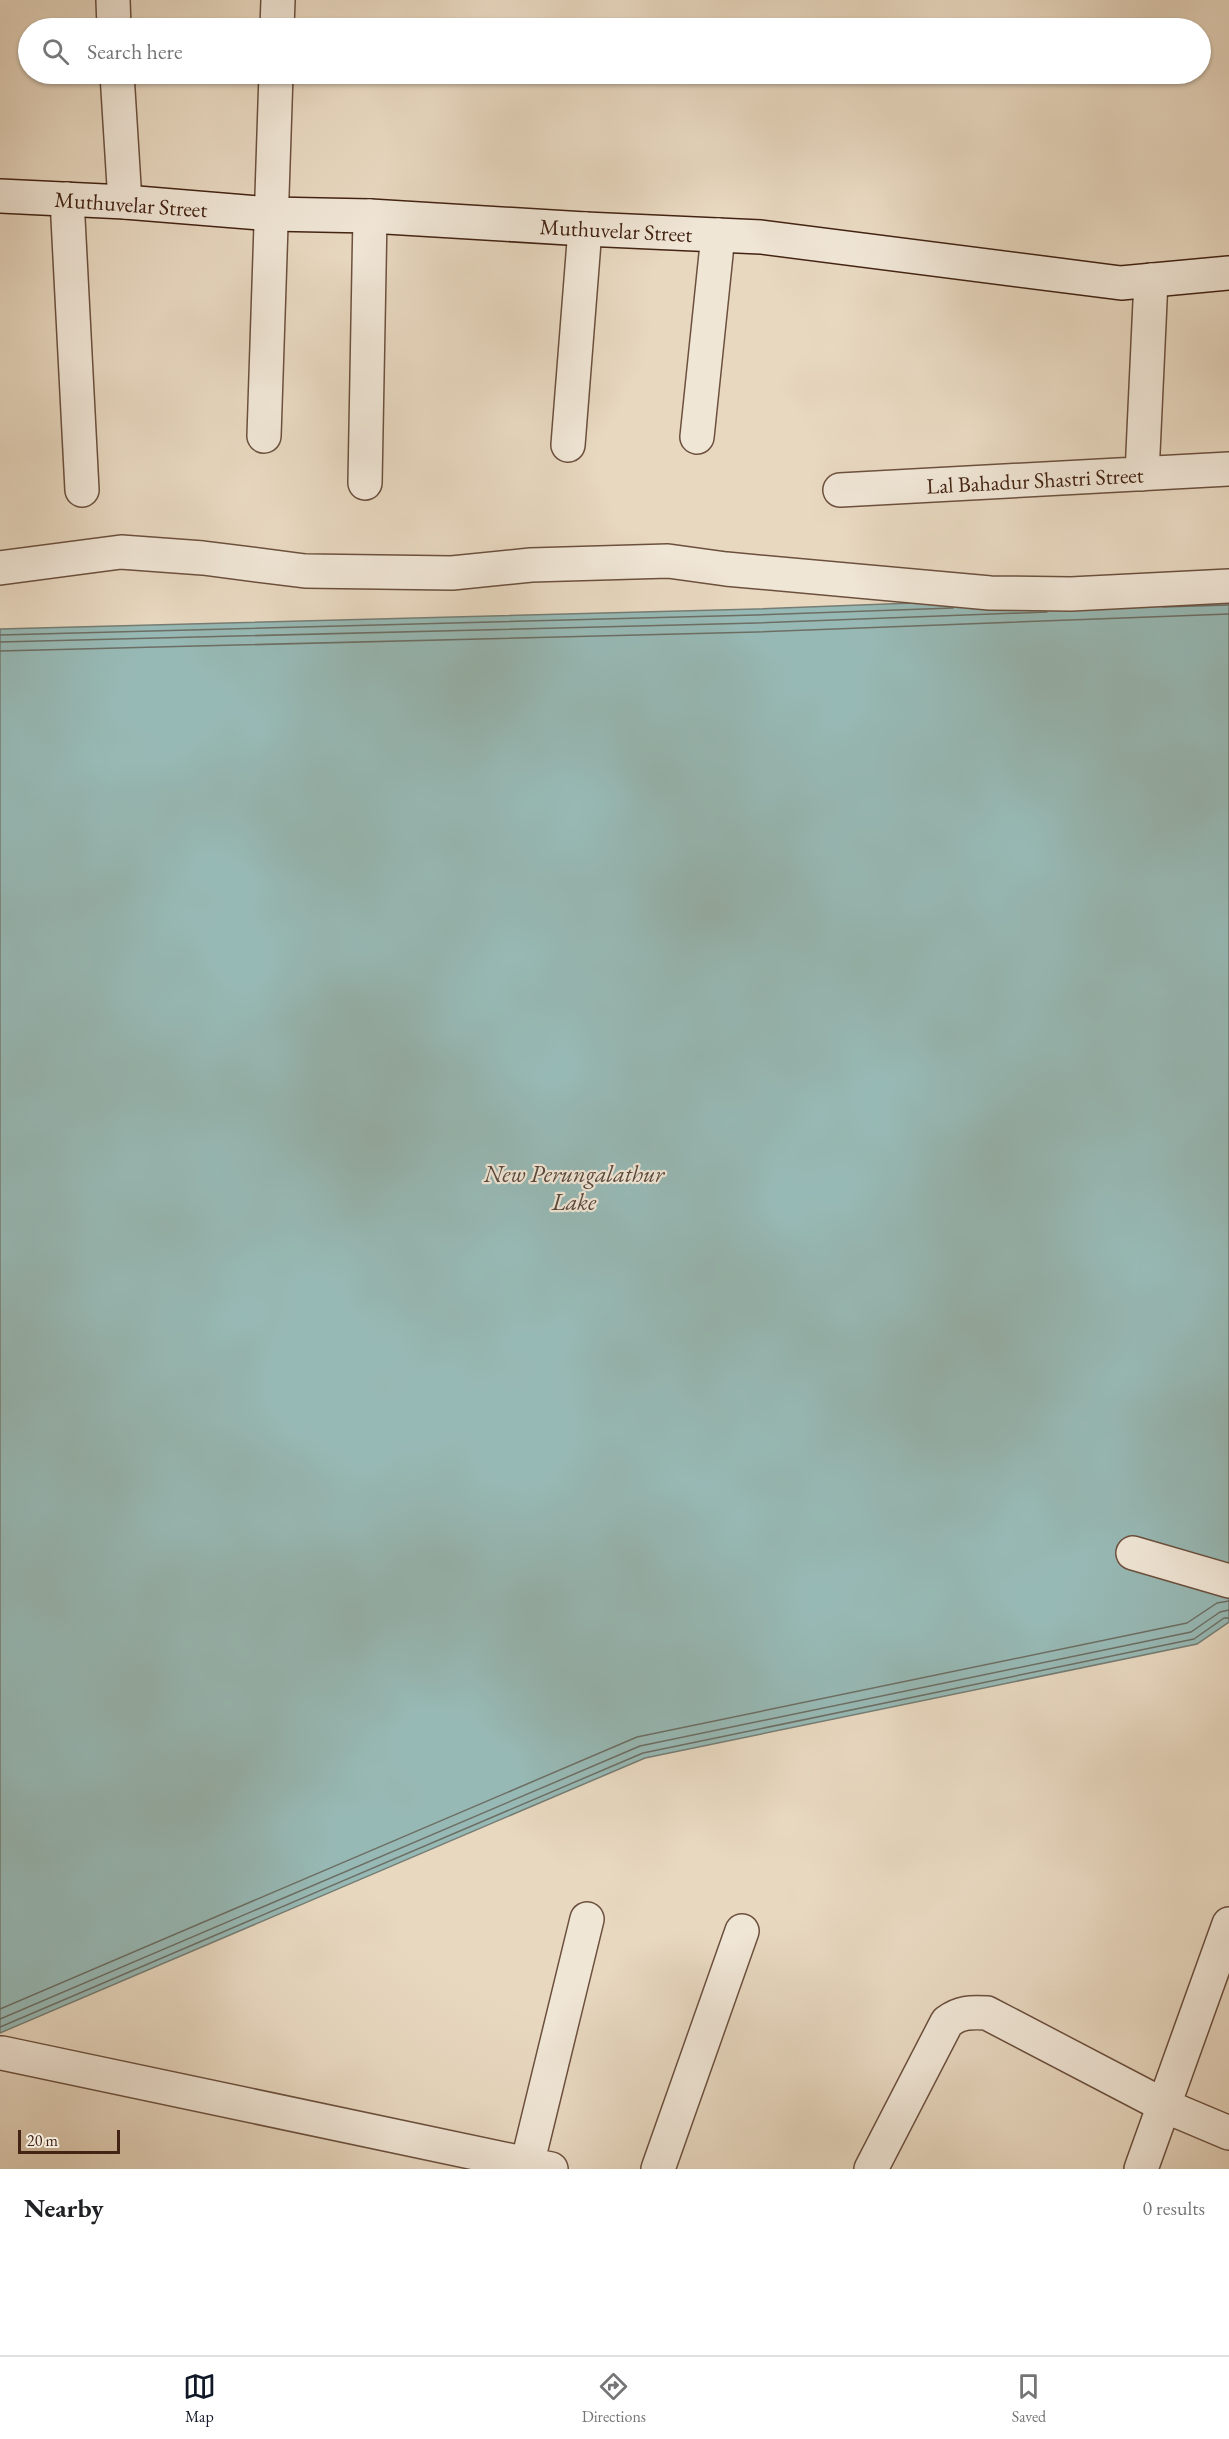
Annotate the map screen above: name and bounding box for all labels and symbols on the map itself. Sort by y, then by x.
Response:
street label: Muthuvelar Street [54,185,208,224]
street label: Muthuvelar Street [539,212,693,249]
street label: Lal Bahadur Shastri Street [926,460,1144,501]
water label: New Perungalathur Lake [483,1158,666,1217]
scale bar [18,2127,120,2154]

